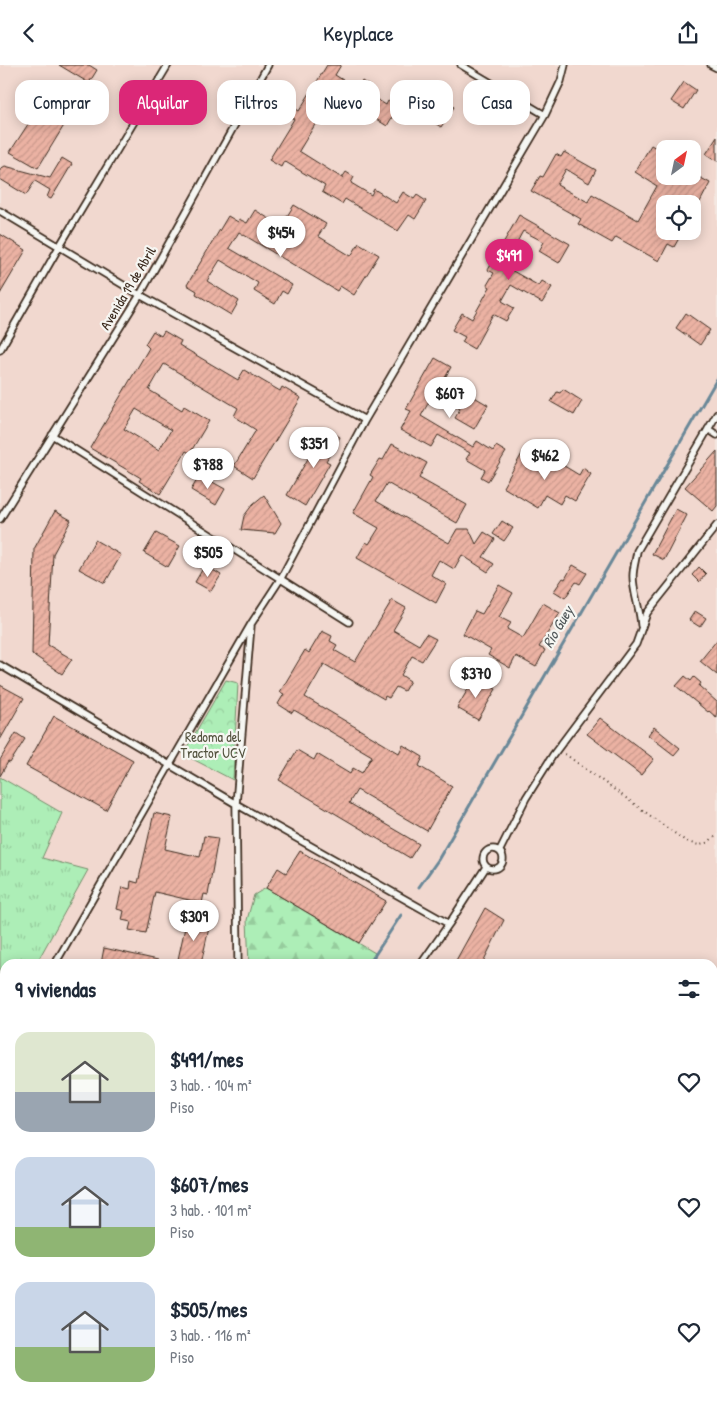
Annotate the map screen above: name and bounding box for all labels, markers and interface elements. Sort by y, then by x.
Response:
text: Keyplace [323,18,394,48]
icon: back [15,19,43,47]
icon: share [674,19,702,47]
chip: Comprar [15,80,109,125]
chip: Alquilar [119,80,207,125]
chip: Filtros [217,80,296,125]
chip: Nuevo [306,80,380,125]
chip: Piso [390,80,453,125]
chip: Casa [463,80,530,125]
north arrow [656,140,701,185]
map controls [656,140,701,240]
button: locate [656,195,701,240]
pin: $454 [251,215,311,258]
text: $454 [268,221,294,243]
pin: $491 [479,239,539,281]
street label: Avenida 19 de Abril [95,242,160,333]
text: $491 [496,244,522,266]
pin: $607 [420,377,480,419]
text: $607 [435,382,465,404]
pin: $351 [284,427,344,469]
text: $351 [300,432,328,454]
pin: $462 [515,439,575,481]
text: $462 [531,444,559,466]
pin: $788 [178,447,238,490]
text: $788 [193,453,223,475]
pin: $505 [178,535,238,578]
text: $505 [194,541,222,563]
water label: Río Guey [537,601,579,652]
pin: $370 [446,657,506,699]
text: $370 [461,662,491,684]
park label: Redoma del Tractor UCV [180,727,246,762]
pin: $309 [164,899,224,942]
text: $309 [180,905,208,927]
text: 9 viviendas [15,975,96,1004]
icon: filters [675,975,703,1003]
text: $491/mes [170,1045,243,1074]
icon: home [55,1052,115,1112]
icon: heart [675,1068,703,1096]
text: 3 hab. · 104 m² [170,1074,252,1096]
text: Piso [170,1096,194,1118]
text: $607/mes [170,1170,248,1199]
icon: home [55,1177,115,1237]
icon: heart [675,1193,703,1221]
text: 3 hab. · 101 m² [170,1199,251,1221]
text: Piso [170,1221,194,1243]
text: $505/mes [170,1295,247,1324]
icon: home [55,1302,115,1362]
icon: heart [675,1318,703,1346]
text: 3 hab. · 116 m² [170,1324,251,1346]
text: Piso [170,1346,194,1368]

